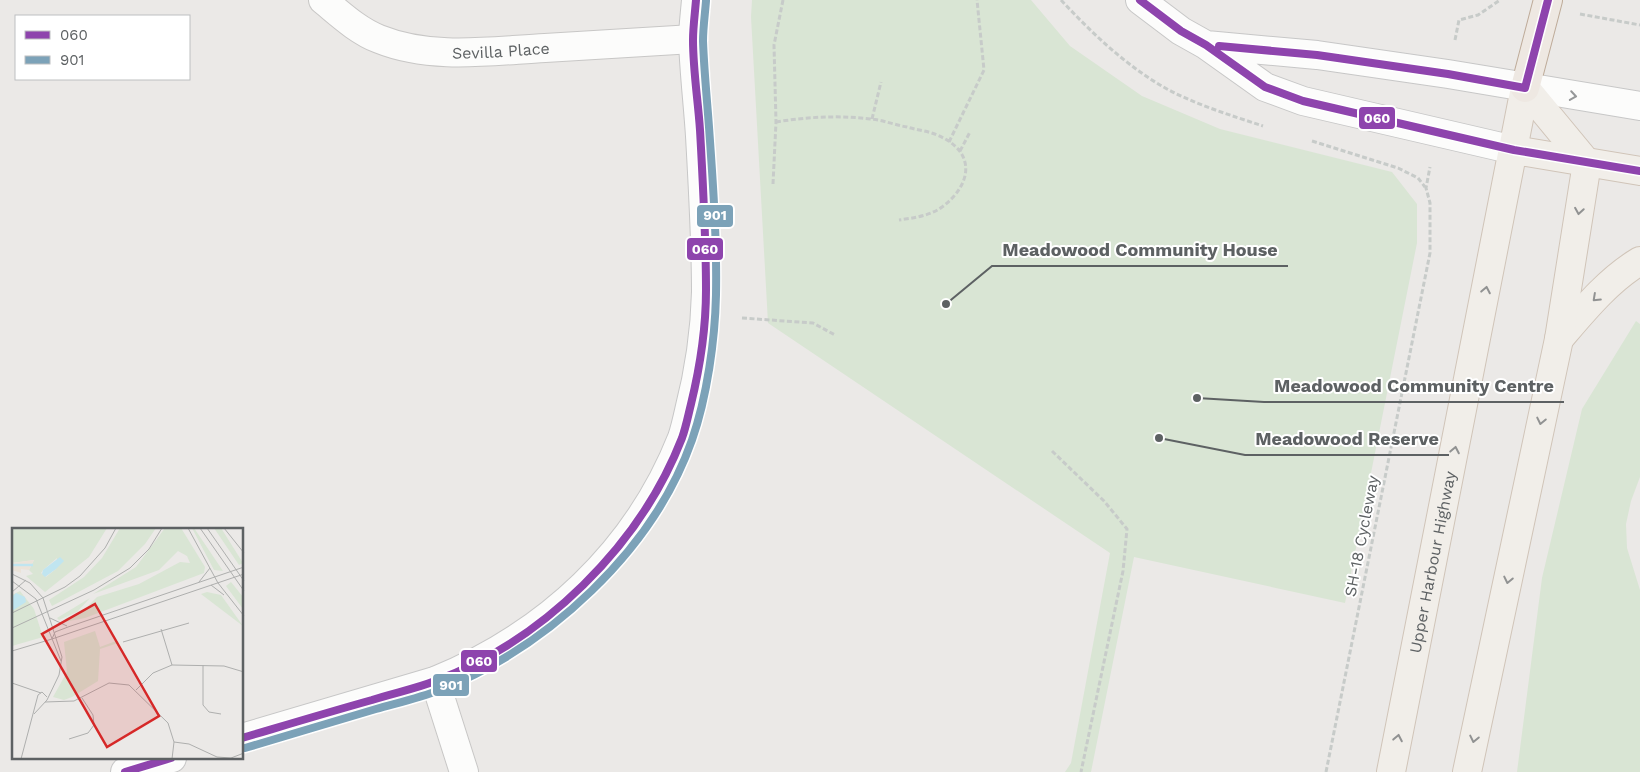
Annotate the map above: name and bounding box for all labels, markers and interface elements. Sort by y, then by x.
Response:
legend [15,15,190,80]
text: 060 [60,26,88,44]
street label: Sevilla Place [452,39,550,63]
text: 901 [60,51,84,69]
one-way arrow [1569,90,1578,100]
line badge: 060 [1358,106,1396,130]
text: 060 [1364,110,1390,126]
line badge: 901 [696,204,734,228]
text: 901 [703,207,727,223]
one-way arrow [1574,207,1585,215]
callout: Meadowood Community House [992,233,1288,266]
line badge: 060 [686,237,724,261]
text: Meadowood Community House [1002,239,1278,260]
text: 060 [692,241,718,257]
one-way arrow [1481,286,1491,295]
one-way arrow [1593,292,1602,301]
callout: Meadowood Community Centre [1264,369,1564,402]
text: Meadowood Community Centre [1274,375,1554,396]
one-way arrow [1536,417,1547,426]
callout: Meadowood Reserve [1245,422,1449,455]
text: Meadowood Reserve [1255,428,1439,449]
one-way arrow [1449,445,1459,454]
street label: Upper Harbour Highway [1406,469,1460,655]
street label: SH-18 Cycleway [1340,473,1383,598]
inset map [12,528,244,760]
one-way arrow [1503,576,1513,585]
line badge: 060 [460,649,498,673]
text: 060 [466,653,492,669]
line badge: 901 [432,673,470,697]
text: 901 [439,677,463,693]
one-way arrow [1392,733,1402,742]
one-way arrow [1469,735,1480,744]

